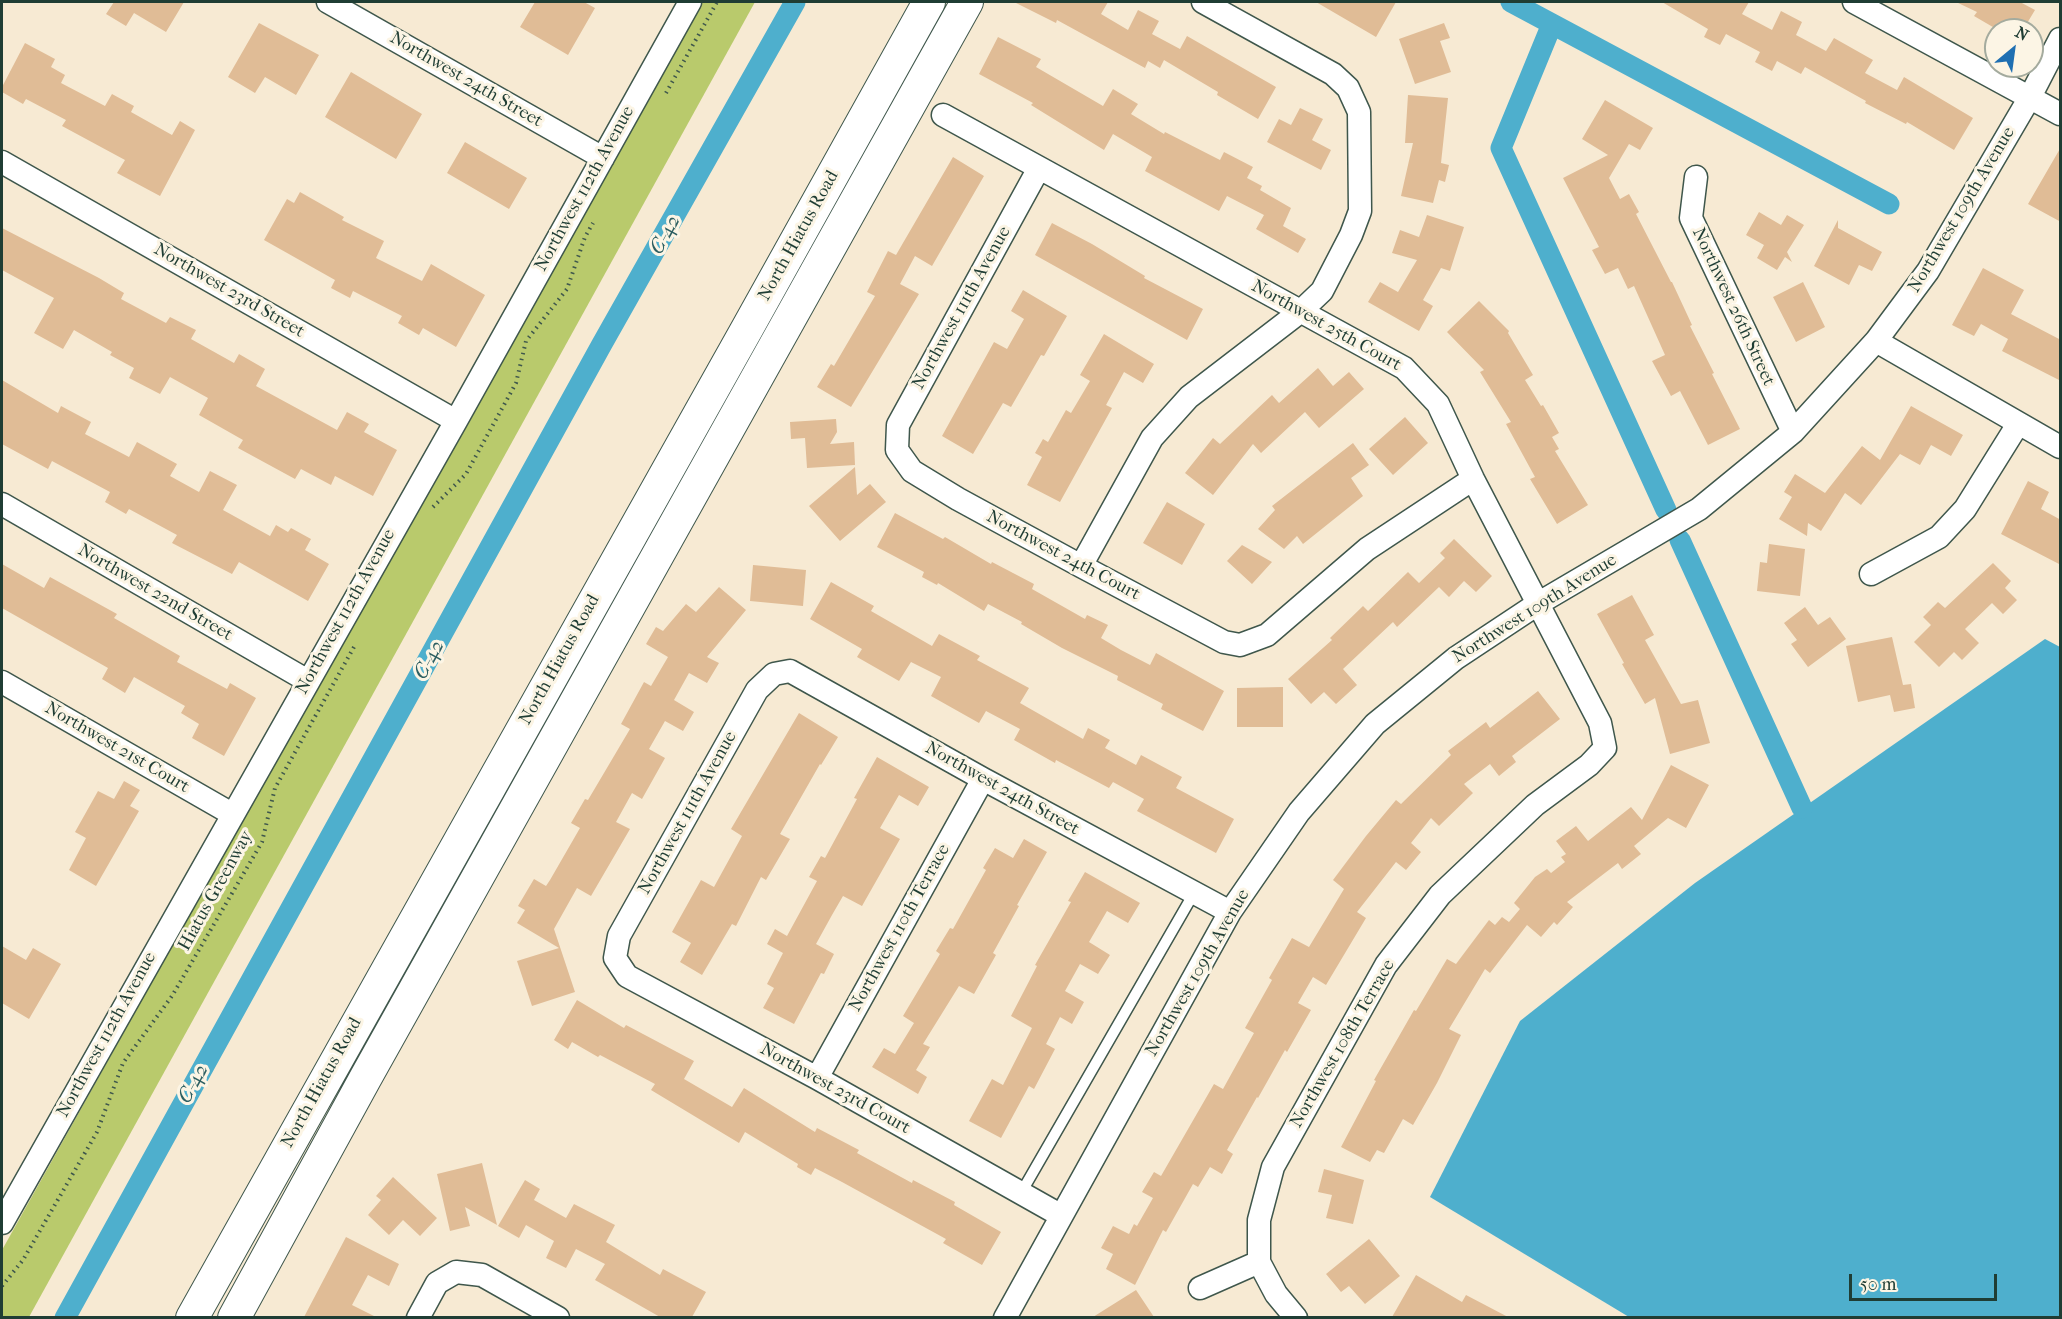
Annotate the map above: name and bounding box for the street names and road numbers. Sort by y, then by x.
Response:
street label: Northwest 24th Street [386,27,546,133]
street label: Northwest 112th Avenue [531,103,639,275]
street label: Northwest 109th Avenue [1904,123,2020,297]
street label: North Hiatus Road [754,167,844,305]
street label: Northwest 111th Avenue [908,223,1016,393]
street label: Northwest 26th Street [1687,224,1779,390]
street label: Northwest 23rd Street [150,239,308,343]
street label: Northwest 25th Court [1247,276,1405,376]
street label: Northwest 24th Court [983,506,1143,606]
street label: Northwest 112th Avenue [292,526,400,698]
street label: Northwest 22nd Street [74,540,236,646]
street label: Northwest 109th Avenue [1449,550,1621,668]
street label: North Hiatus Road [515,591,605,729]
street label: Northwest 21st Court [41,698,193,798]
street label: Northwest 111th Avenue [634,728,742,898]
street label: Northwest 24th Street [921,738,1083,840]
street label: Hiatus Greenway [174,827,258,955]
street label: Northwest 110th Terrace [845,840,955,1016]
street label: Northwest 109th Avenue [1141,886,1255,1060]
street label: Northwest 112th Avenue [53,949,161,1121]
street label: Northwest 108th Terrace [1286,956,1400,1132]
street label: North Hiatus Road [277,1014,367,1152]
street label: Northwest 23rd Court [756,1039,914,1139]

